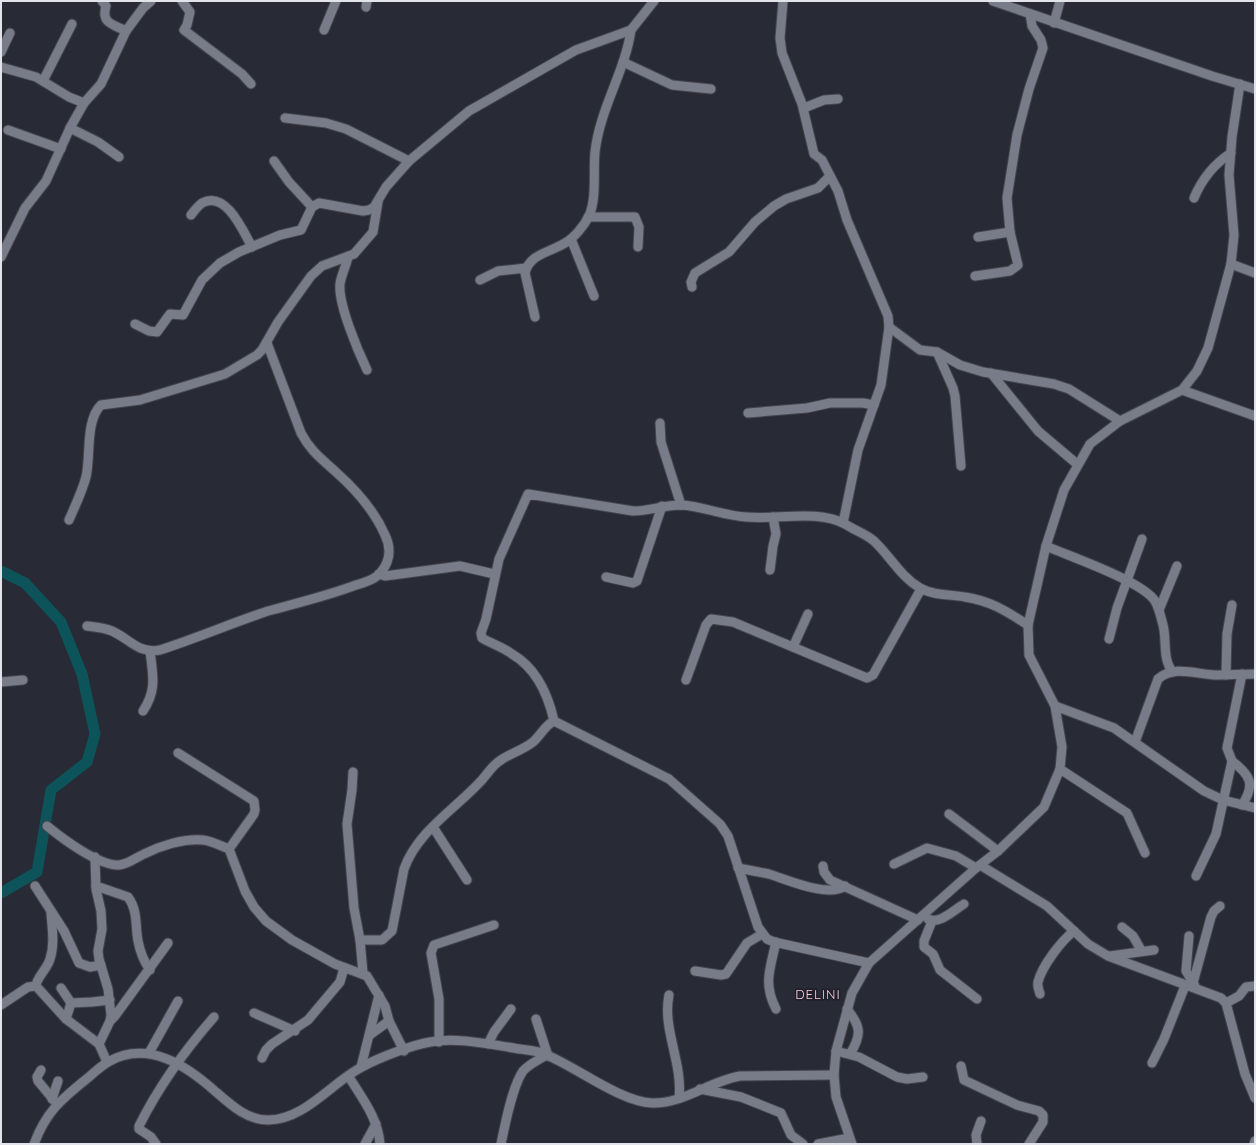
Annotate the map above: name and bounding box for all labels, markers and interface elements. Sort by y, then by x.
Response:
district label: DELINI [795,986,841,1002]

